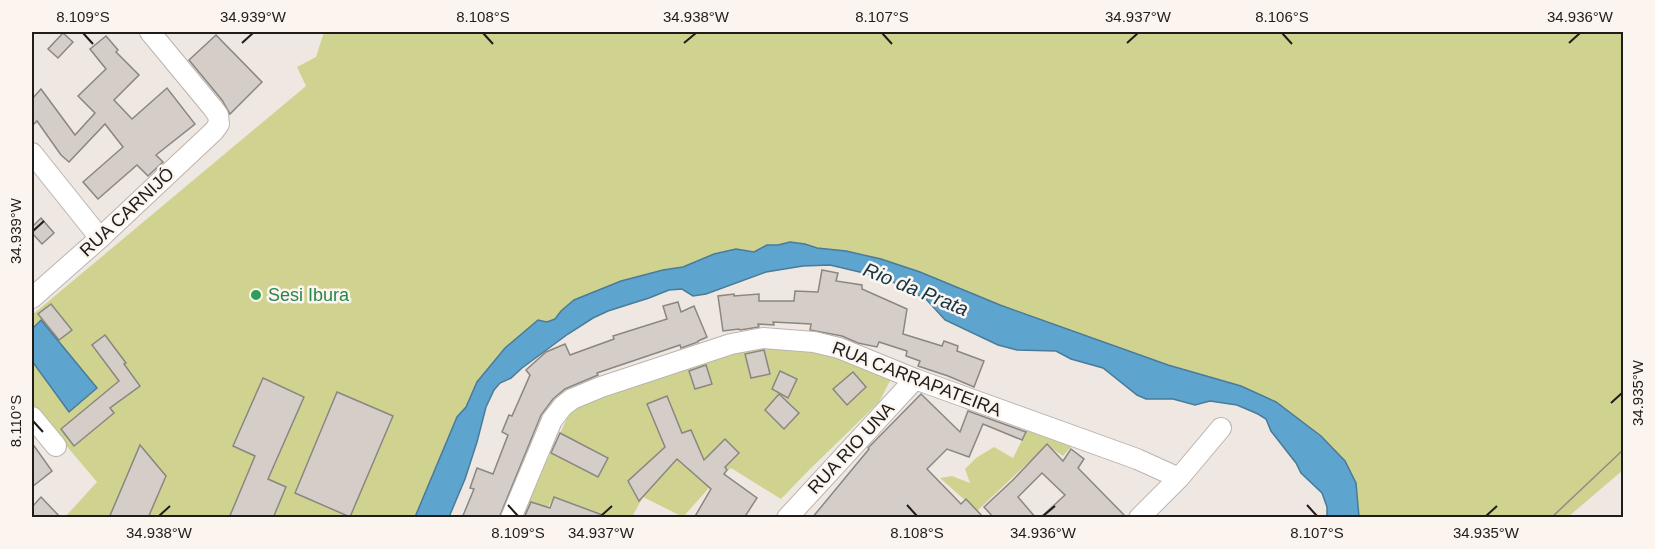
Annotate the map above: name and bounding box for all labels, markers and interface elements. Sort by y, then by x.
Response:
text: 8.109°S [56,8,110,25]
text: 34.939°W [220,8,287,25]
text: 8.108°S [456,8,510,25]
text: 34.938°W [663,8,730,25]
text: 8.107°S [855,8,909,25]
text: 34.937°W [1105,8,1172,25]
text: 8.106°S [1255,8,1309,25]
text: 34.936°W [1547,8,1614,25]
street label: RUA CARNIJÓ [75,163,178,261]
text: 34.939°W [7,197,24,264]
water label: Rio da Prata [860,258,972,320]
place label: Sesi Ibura [268,285,350,305]
marker: Sesi Ibura [249,288,263,302]
street label: RUA CARRAPATEIRA [830,338,1004,420]
text: 34.935°W [1629,359,1646,426]
text: 8.110°S [7,395,24,447]
street label: RUA RIO UNA [804,398,898,498]
text: 34.938°W [126,524,193,541]
text: 8.109°S [491,524,545,541]
text: 34.937°W [568,524,635,541]
text: 8.108°S [890,524,944,541]
text: 34.936°W [1010,524,1077,541]
text: 8.107°S [1290,524,1344,541]
text: 34.935°W [1453,524,1520,541]

